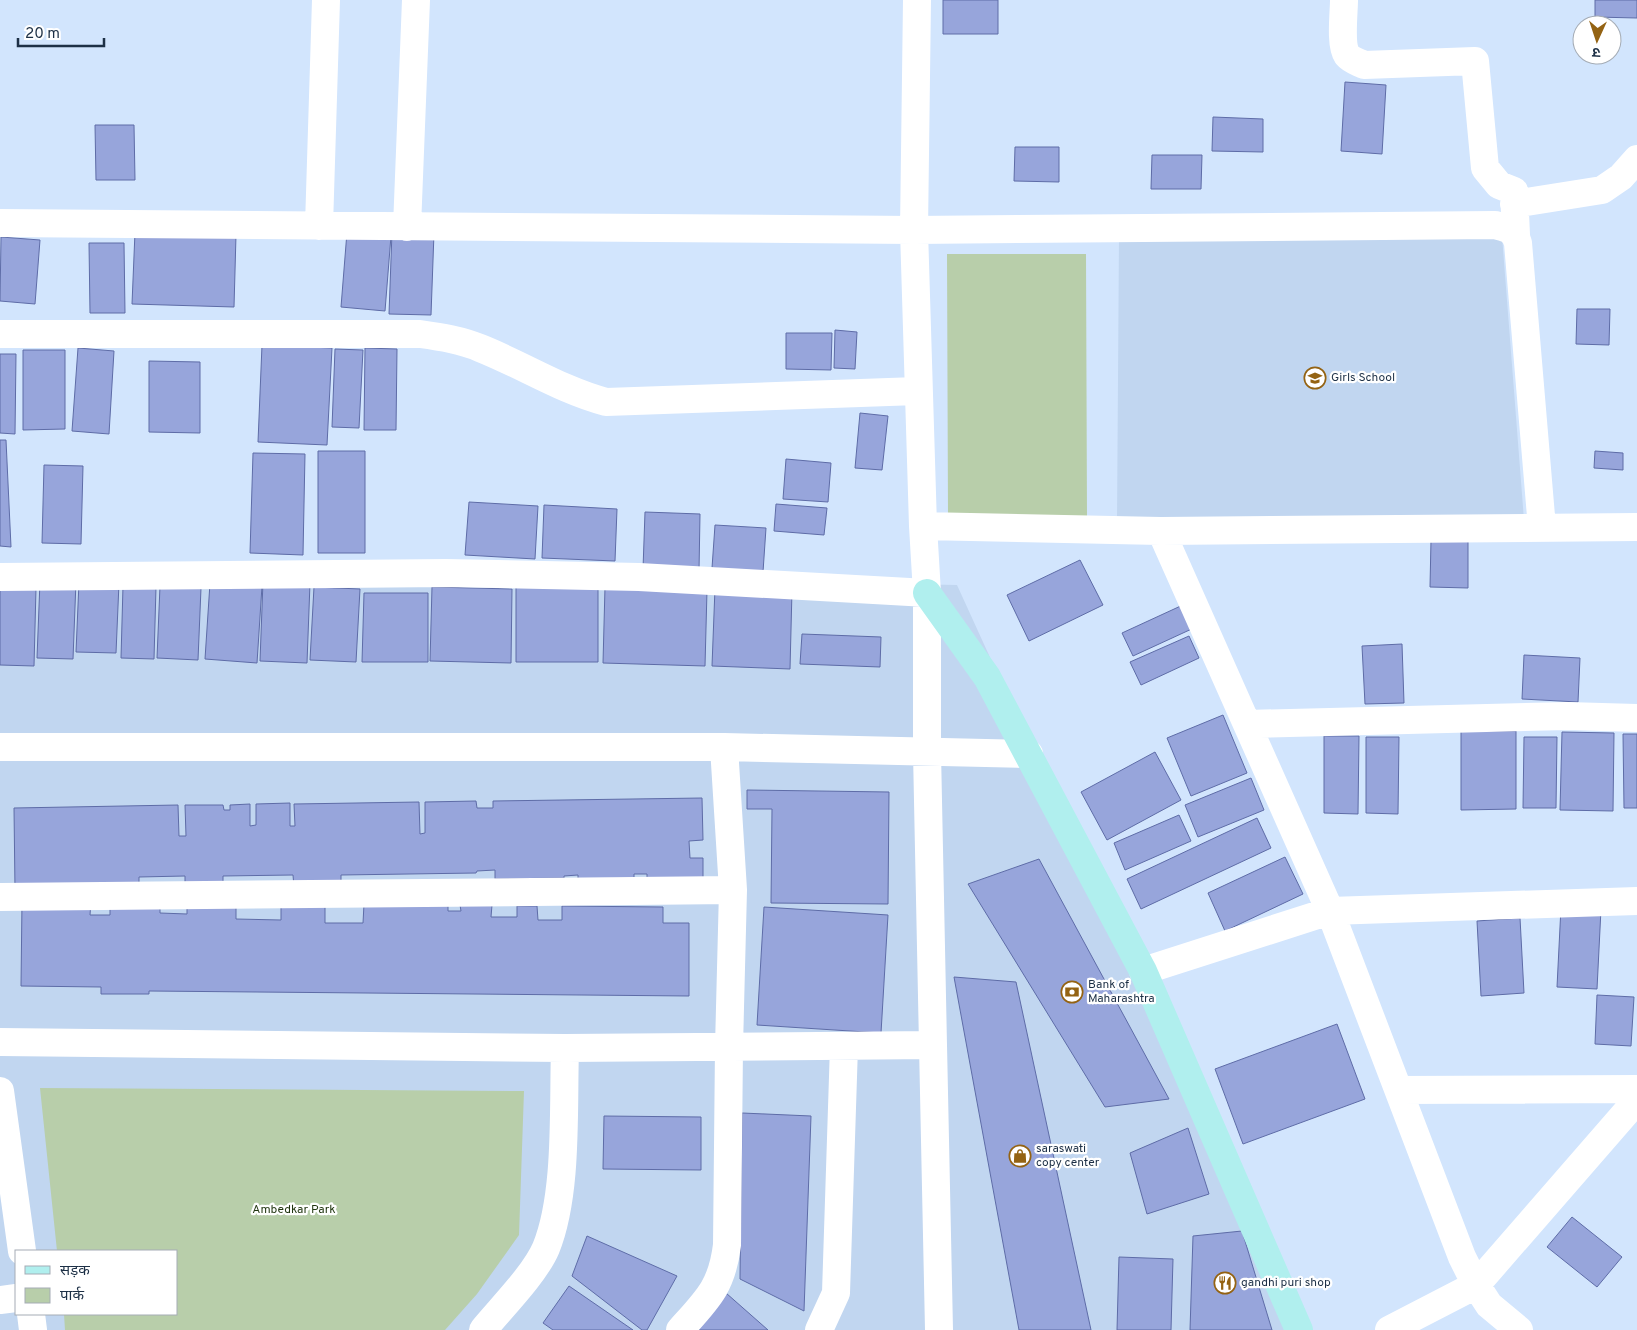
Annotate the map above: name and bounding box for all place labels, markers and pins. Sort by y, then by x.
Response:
school or university icon: Girls School [1303,366,1327,390]
place label: Girls School [1331,370,1395,386]
place label: Bank of Maharashtra [1088,977,1155,1007]
bank icon: Bank of Maharashtra [1060,980,1084,1004]
place label: saraswati copy center [1036,1141,1100,1171]
shop icon: saraswati copy center [1008,1144,1032,1168]
restaurant icon: gandhi puri shop [1213,1271,1237,1295]
place label: gandhi puri shop [1241,1275,1331,1291]

